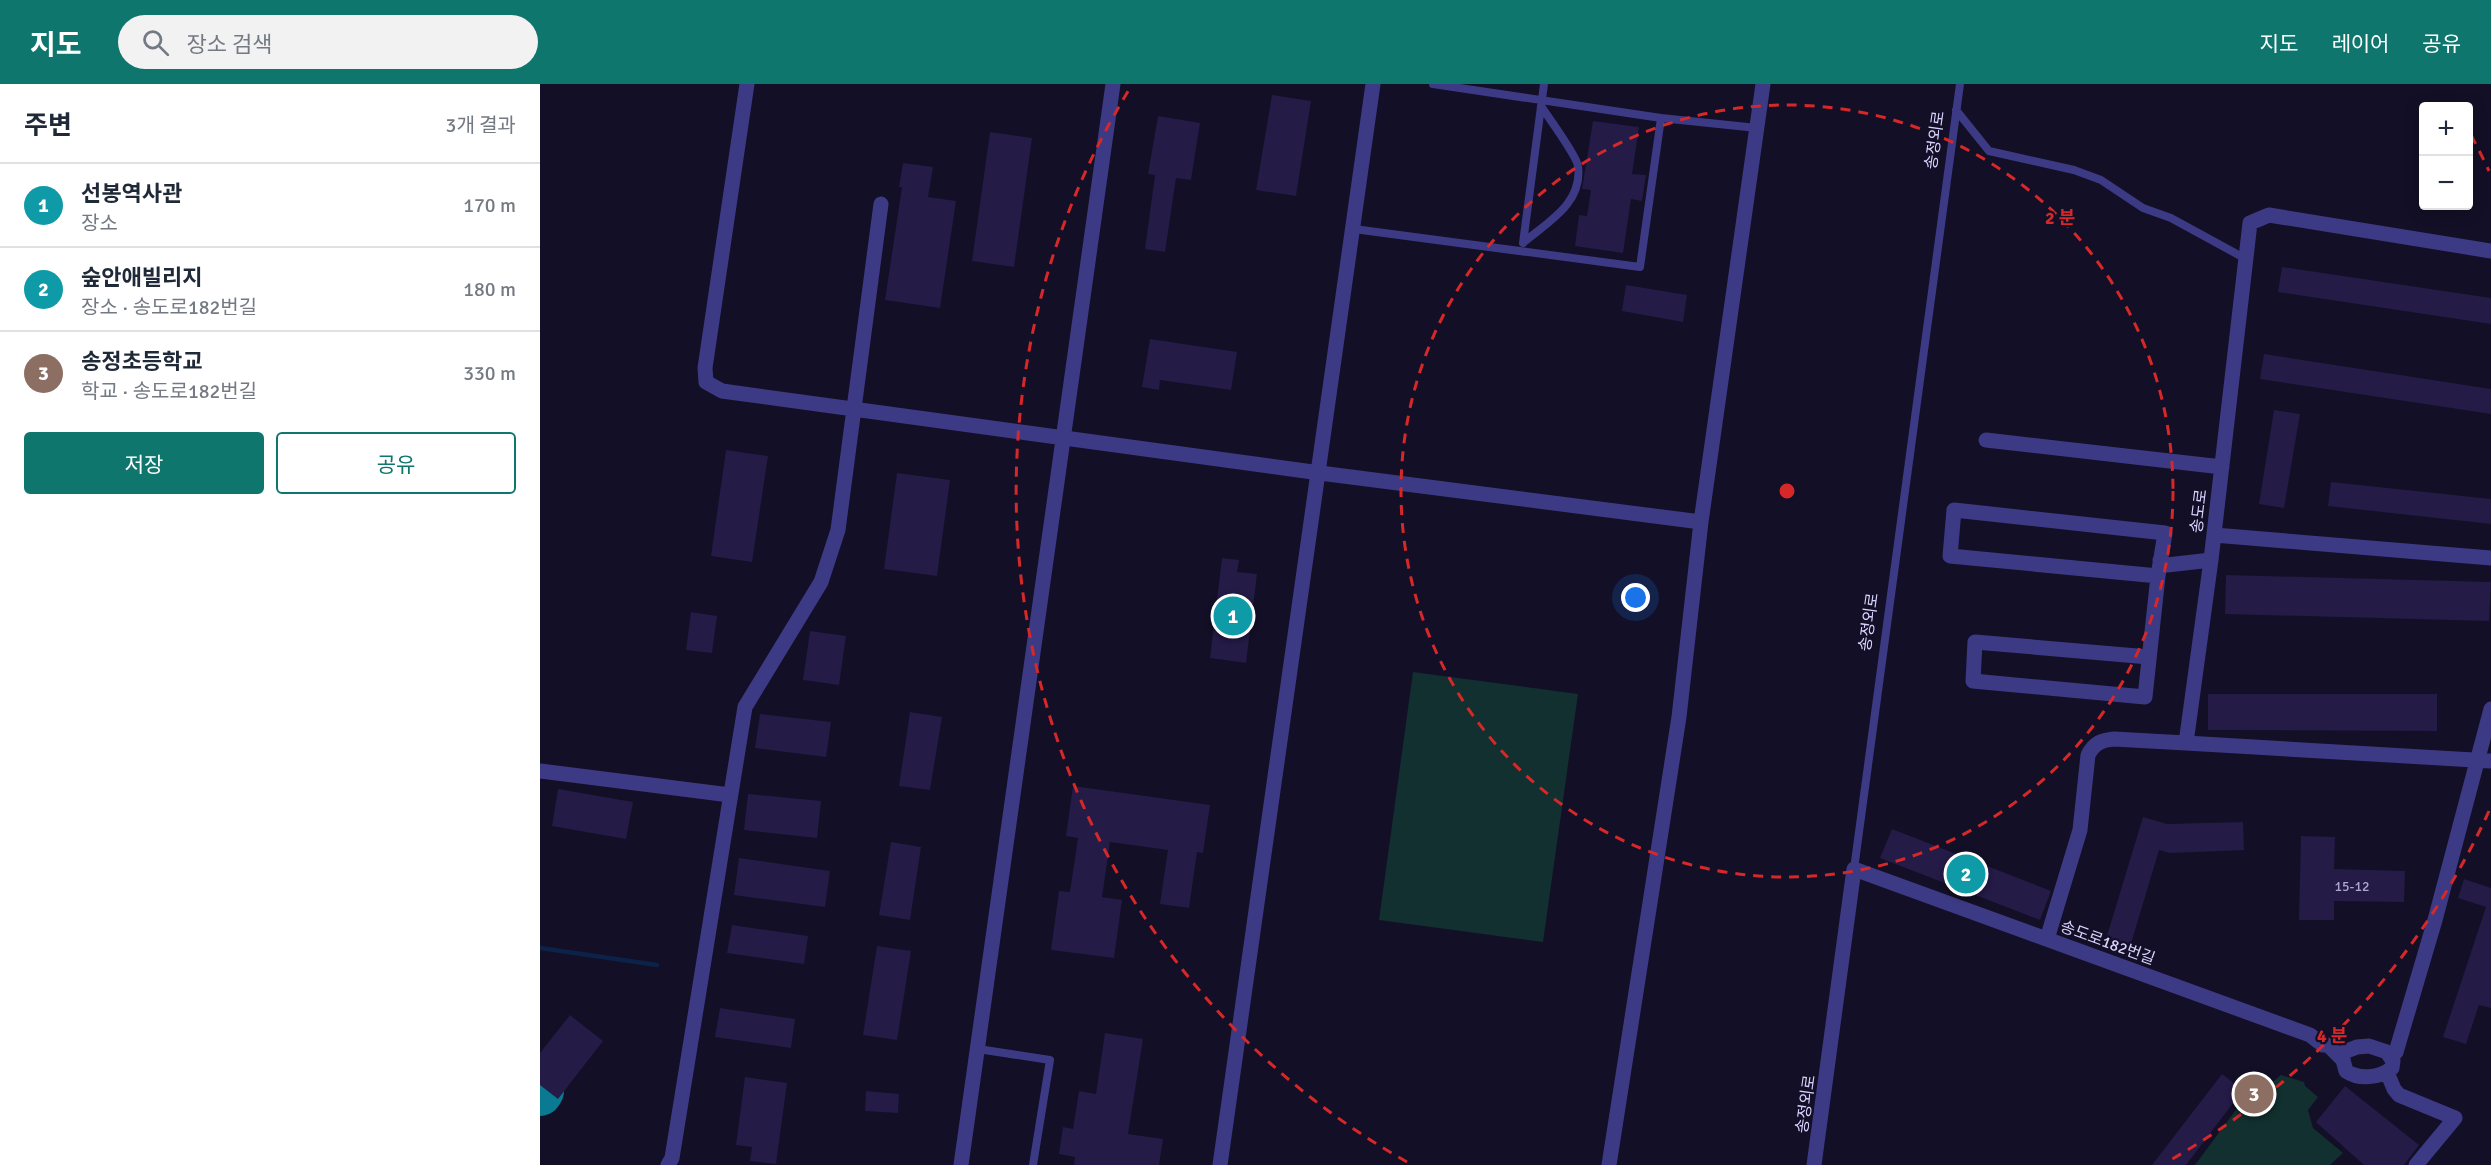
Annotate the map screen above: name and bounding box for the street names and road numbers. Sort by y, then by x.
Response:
street label: 송정외로 [1921,109,1949,171]
street label: 송도로 [2186,488,2212,534]
street label: 송정외로 [1855,591,1883,653]
street label: 송도로182번길 [2057,917,2158,969]
street label: 송정외로 [1792,1073,1820,1135]

